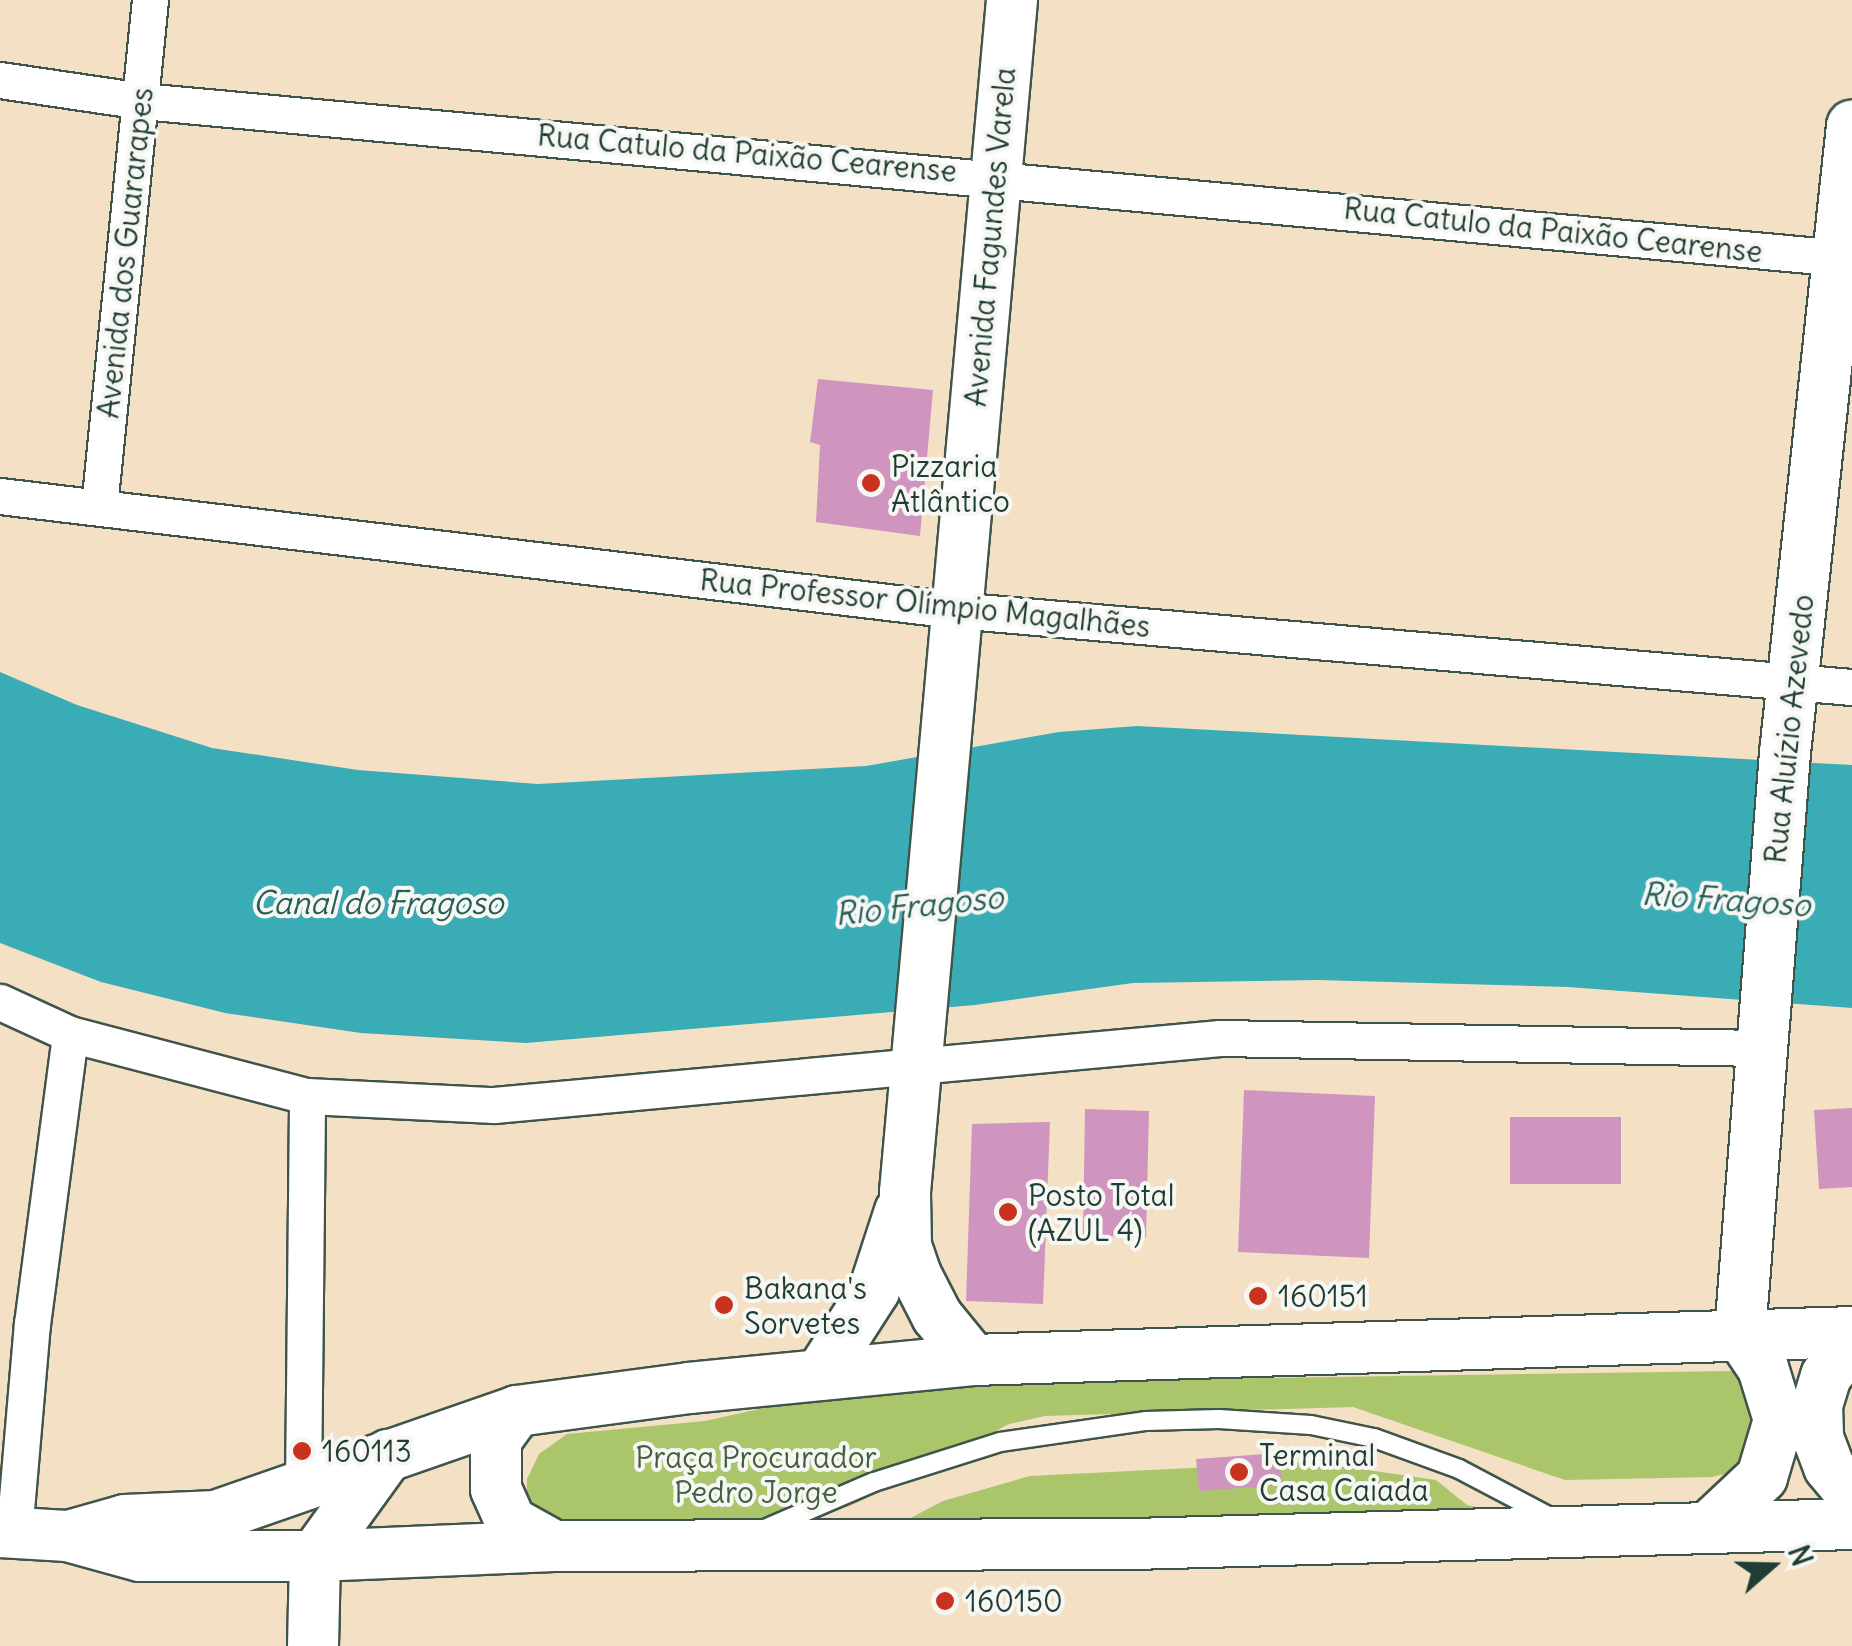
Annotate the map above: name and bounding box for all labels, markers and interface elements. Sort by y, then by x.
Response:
street label: Avenida Fagundes Varela [957,66,1023,408]
street label: Avenida dos Guararapes [90,86,160,420]
street label: Rua Catulo da Paixão Cearense [536,117,958,189]
street label: Rua Catulo da Paixão Cearense [1342,190,1764,270]
place label: Pizzaria Atlântico [891,448,1010,518]
marker: Pizzaria Atlântico [860,472,882,494]
street label: Rua Professor Olímpio Magalhães [698,561,1152,645]
street label: Rua Aluízio Azevedo [1757,593,1821,865]
water label: Rio Fragoso [1640,875,1812,925]
water label: Rio Fragoso [833,878,1005,934]
water label: Canal do Fragoso [252,884,504,922]
place label: Posto Total (AZUL 4) [1028,1177,1174,1248]
marker: Posto Total (AZUL 4) [997,1201,1019,1223]
place label: Bakana's Sorvetes [744,1270,867,1340]
place label: 160151 [1278,1278,1368,1314]
marker: 160151 [1247,1285,1269,1307]
marker: Bakana's Sorvetes [713,1294,735,1316]
place label: 160113 [322,1433,412,1469]
place label: Terminal Casa Caiada [1259,1437,1429,1508]
park label: Praça Procurador Pedro Jorge [635,1439,877,1510]
marker: 160113 [291,1440,313,1462]
marker: Terminal Casa Caiada [1228,1461,1250,1483]
north arrow [1722,1516,1822,1616]
text: N [1780,1540,1820,1571]
place label: 160150 [965,1583,1063,1619]
marker: 160150 [934,1590,956,1612]

